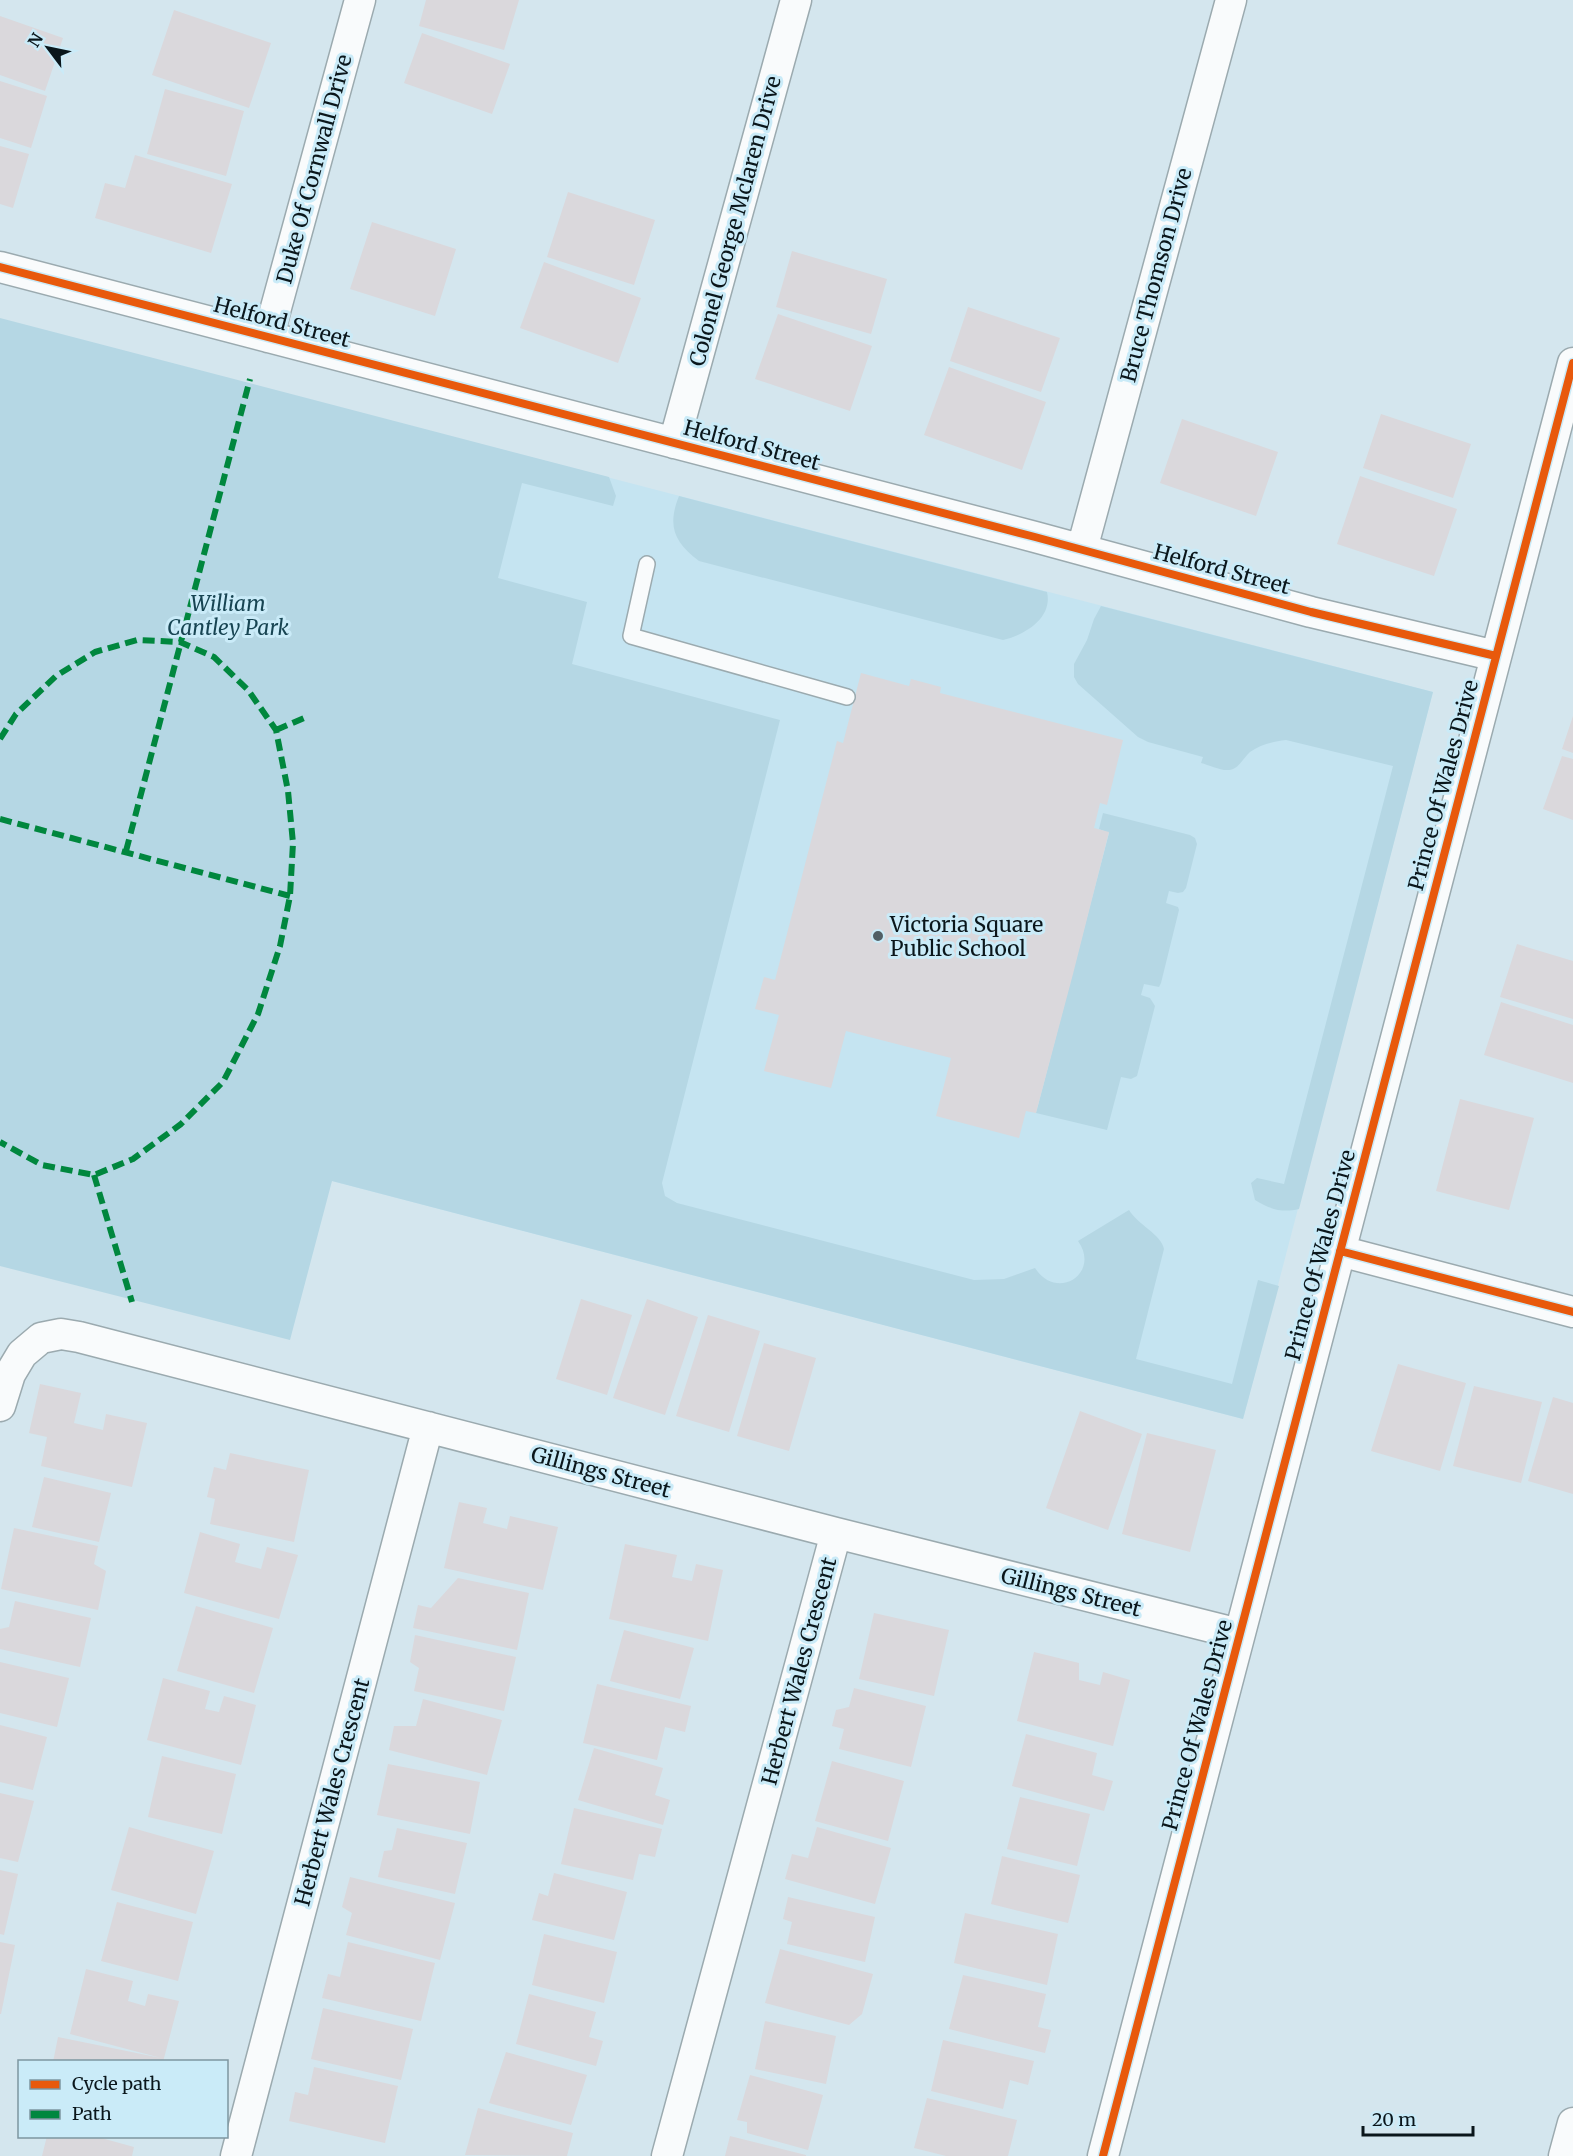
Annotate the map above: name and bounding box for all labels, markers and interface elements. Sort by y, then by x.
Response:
north arrow [18,18,78,78]
text: N [23,29,47,51]
street label: Duke Of Cornwall Drive [270,51,358,287]
street label: Colonel George Mclaren Drive [683,73,787,369]
street label: Bruce Thomson Drive [1114,165,1198,385]
street label: Helford Street [211,291,353,353]
street label: Helford Street [681,414,823,476]
street label: Helford Street [1151,538,1293,600]
park label: William Cantley Park [167,590,289,641]
street label: Prince Of Wales Drive [1402,677,1484,893]
place label: Victoria Square Public School [889,911,1043,962]
marker: Victoria Square Public School [871,929,885,943]
street label: Prince Of Wales Drive [1279,1147,1361,1363]
street label: Gillings Street [528,1440,674,1504]
street label: Herbert Wales Crescent [756,1554,842,1788]
street label: Gillings Street [998,1562,1144,1622]
street label: Prince Of Wales Drive [1156,1617,1238,1833]
street label: Herbert Wales Crescent [289,1675,375,1909]
legend [18,2060,228,2138]
text: Cycle path [72,2072,162,2095]
scale bar [1363,2099,1472,2137]
text: Path [72,2102,112,2125]
text: 20 m [1372,2108,1416,2131]

